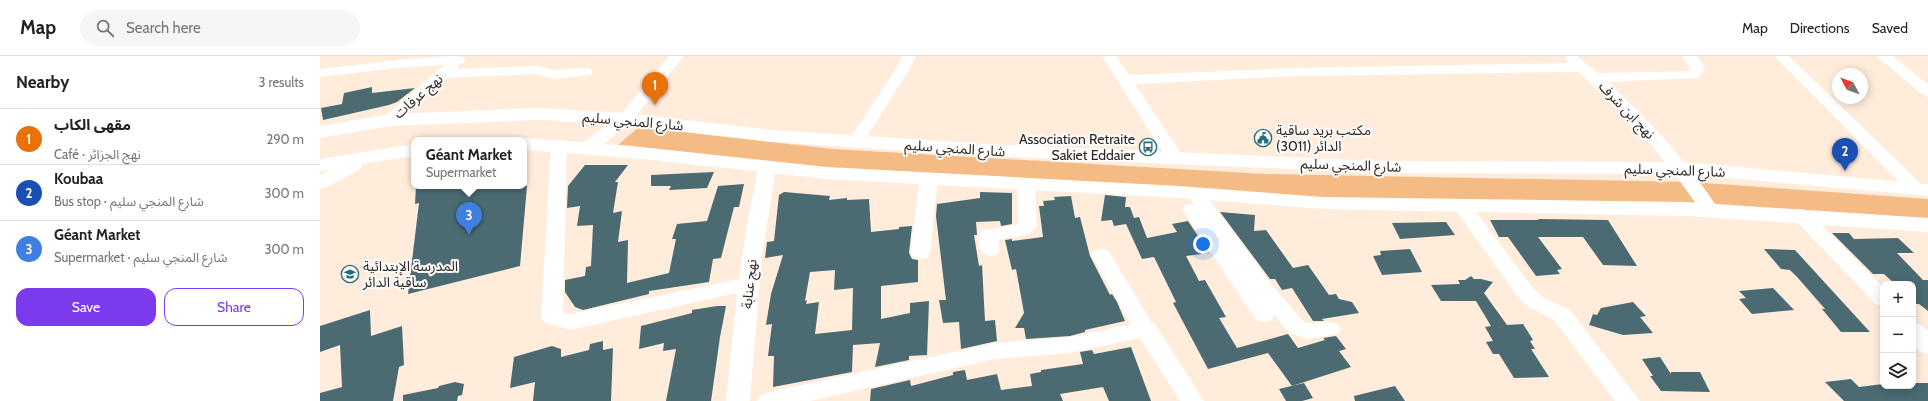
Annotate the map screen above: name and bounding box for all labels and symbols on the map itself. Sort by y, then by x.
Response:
north arrow [1832,68,1868,104]
street label: نهج عرفات [390,70,448,124]
pin: 1 [642,72,668,105]
street label: نهج ابن شرف [1594,77,1659,144]
street label: شارع المنجي سليم [582,108,684,137]
place label: مكتب بريد ساقية الدائر (3011) [1276,121,1371,155]
public building icon: مكتب بريد ساقية الدائر (3011) [1253,128,1273,148]
place label: Association Retraite Sakiet Eddaier [1019,130,1136,164]
street label: شارع المنجي سليم [904,136,1006,163]
bus stop icon: Association Retraite Sakiet Eddaier [1138,137,1158,157]
pin: 2 [1832,138,1858,171]
street label: شارع المنجي سليم [1300,154,1402,178]
street label: شارع المنجي سليم [1624,159,1726,183]
pin: 3 [456,202,482,235]
your location [1193,234,1213,254]
place label: المدرسة الإبتدائية ساقية الدائر [362,257,458,291]
street label: نهج عنابة [737,258,763,310]
school or university icon: المدرسة الإبتدائية ساقية الدائر [340,264,360,284]

